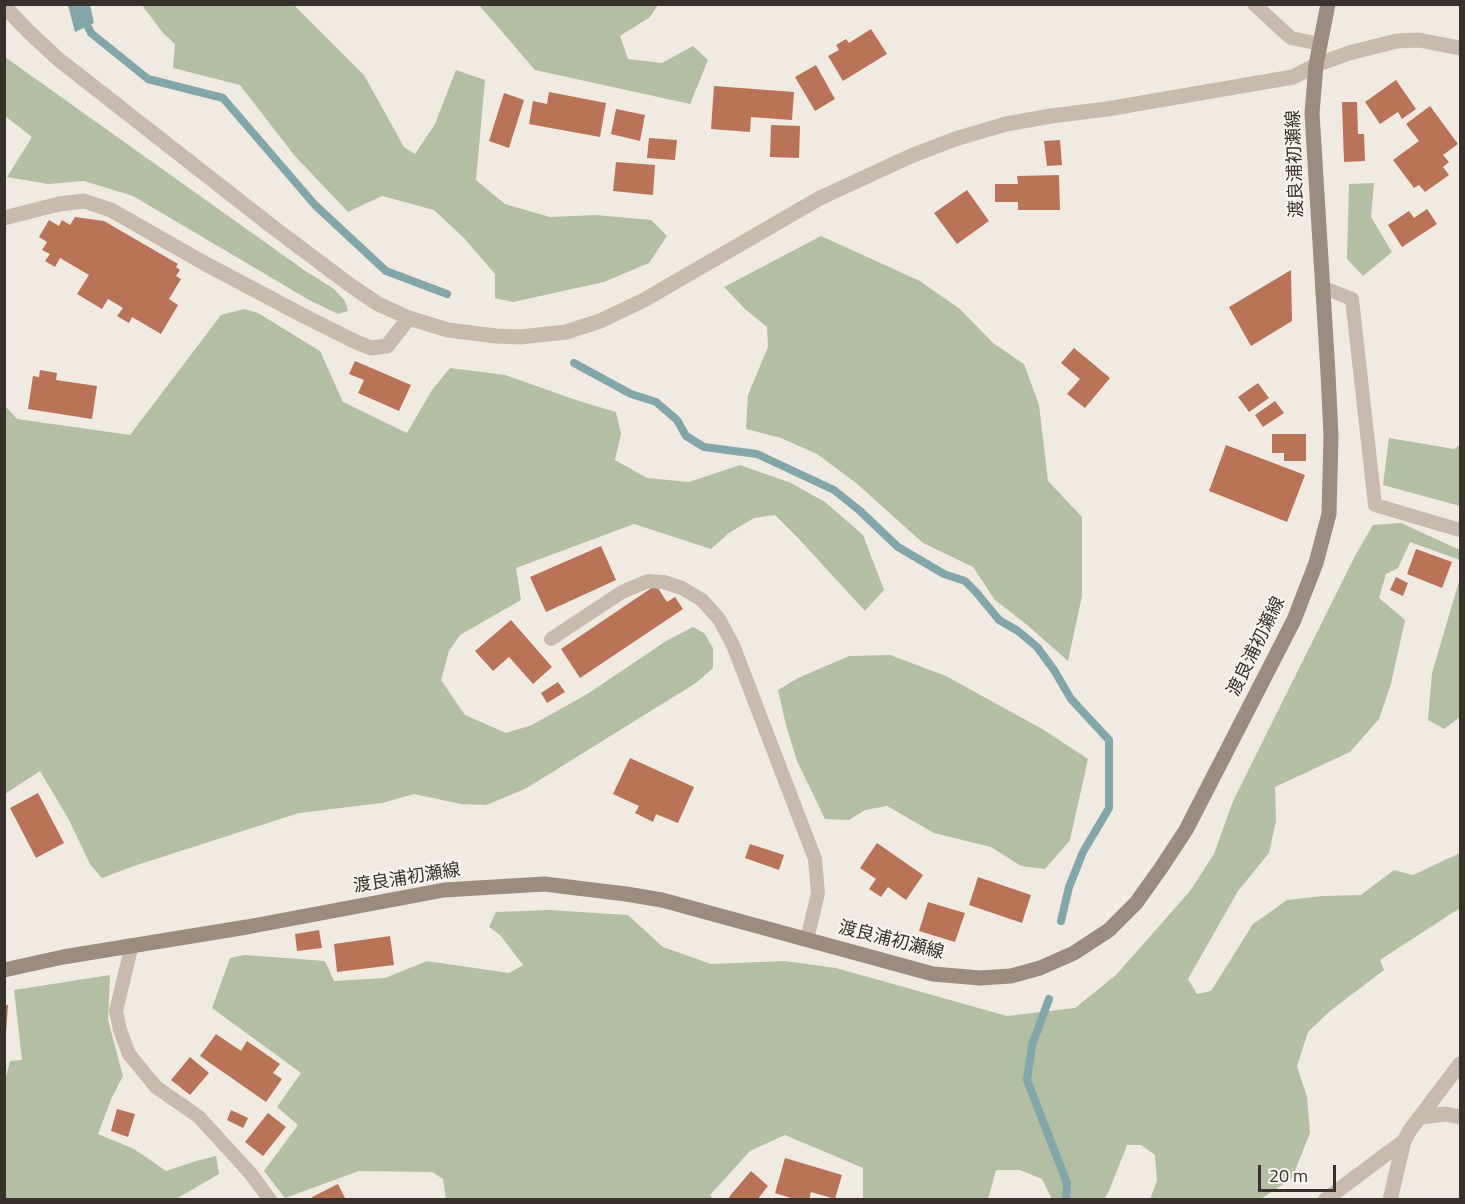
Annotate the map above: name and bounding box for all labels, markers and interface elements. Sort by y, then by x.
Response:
street label: 渡良浦初瀬線 [1283,110,1309,218]
street label: 渡良浦初瀬線 [1224,594,1290,700]
street label: 渡良浦初瀬線 [352,860,462,898]
street label: 渡良浦初瀬線 [836,917,946,965]
scale bar [1261,1153,1339,1191]
text: 20 m [1269,1162,1308,1189]

